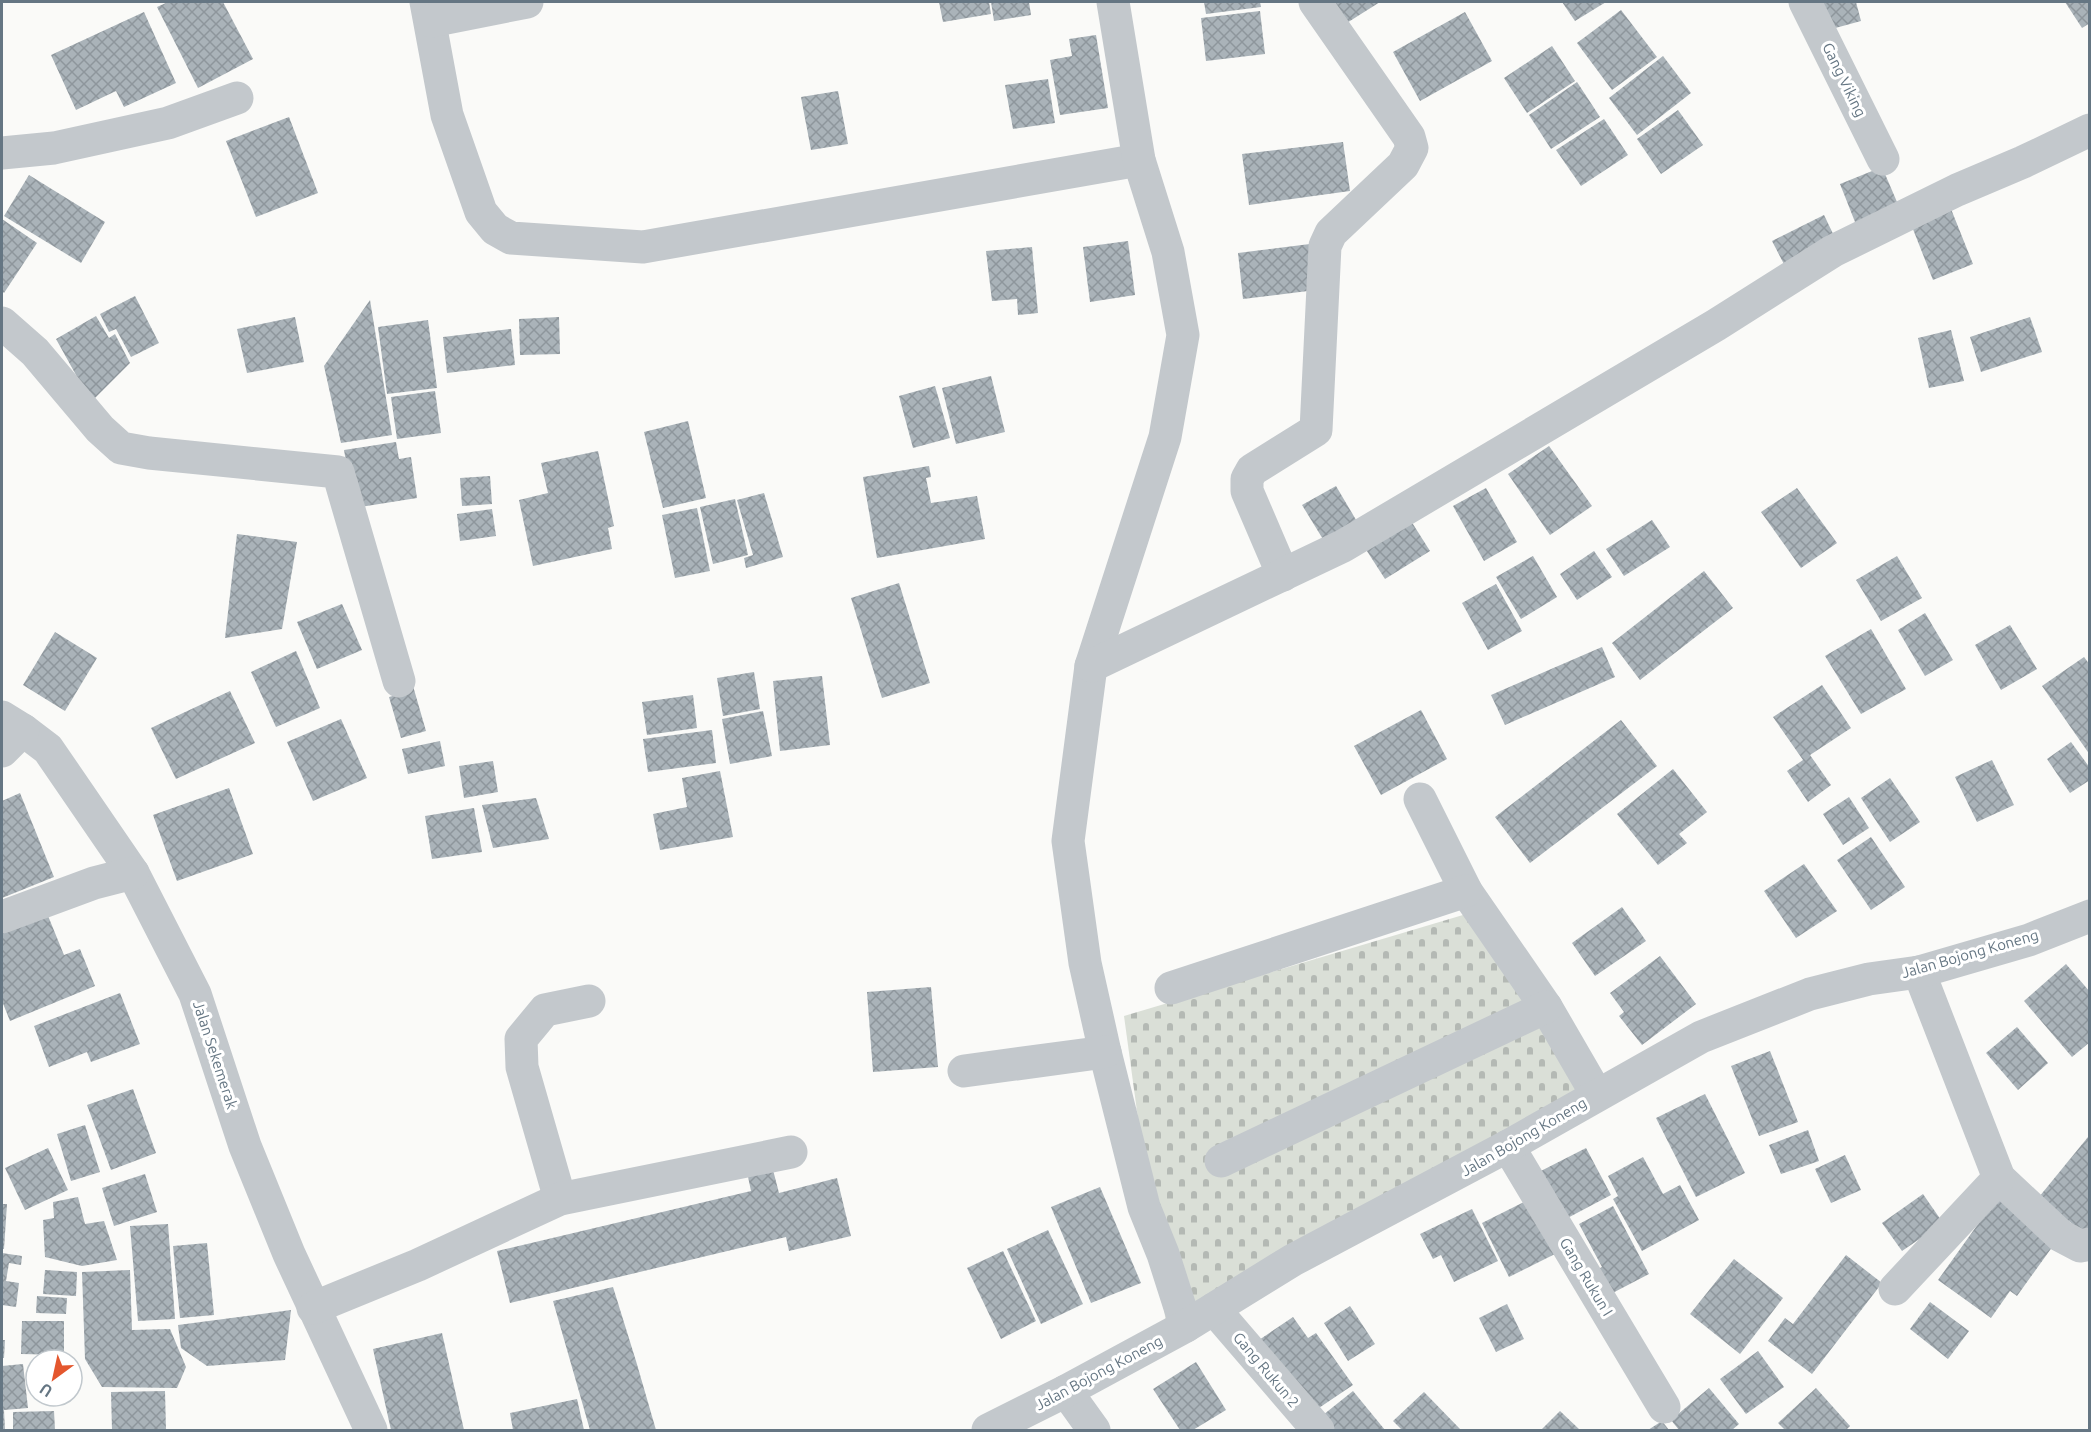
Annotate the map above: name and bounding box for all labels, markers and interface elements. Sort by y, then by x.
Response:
street label: Gang Viking [1819,40,1870,120]
street label: Jalan Bojong Koneng [1899,926,2040,981]
street label: Jalan Sekemerak [190,999,241,1111]
street label: Jalan Bojong Koneng [1458,1094,1589,1179]
street label: Gang Rukun I [1556,1235,1616,1319]
street label: Gang Rukun 2 [1230,1329,1303,1411]
street label: Jalan Bojong Koneng [1032,1332,1165,1413]
north arrow [24,1348,84,1408]
text: U [36,1380,55,1401]

